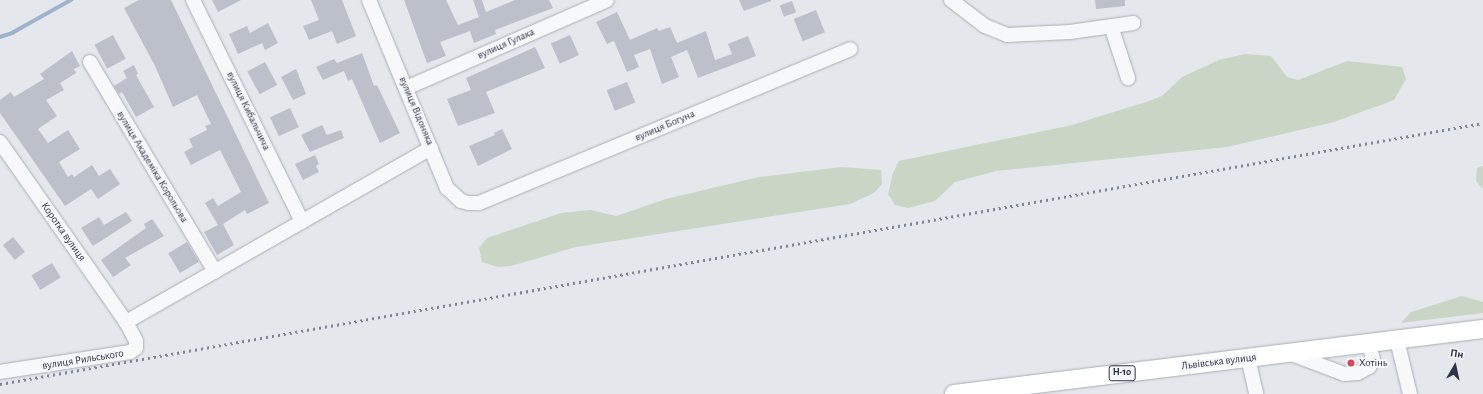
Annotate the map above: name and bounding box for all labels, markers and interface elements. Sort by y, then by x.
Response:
street label: вулиця Гулака [475,25,537,63]
street label: вулиця Кибальчича [223,69,273,153]
street label: вулиця Відоняка [396,75,436,147]
street label: вулиця Богуна [633,107,697,145]
street label: вулиця Академіка Корольова [113,109,191,225]
street label: Коротка вулиця [38,200,88,264]
north arrow [1435,346,1475,386]
street label: вулиця Рильського [41,347,125,373]
text: Пн [1449,347,1464,360]
street label: Львівська вулиця [1181,351,1257,373]
place label: Хотінь [1359,356,1387,370]
marker: Хотінь [1346,358,1356,368]
road number: Н-10 [1108,365,1136,381]

